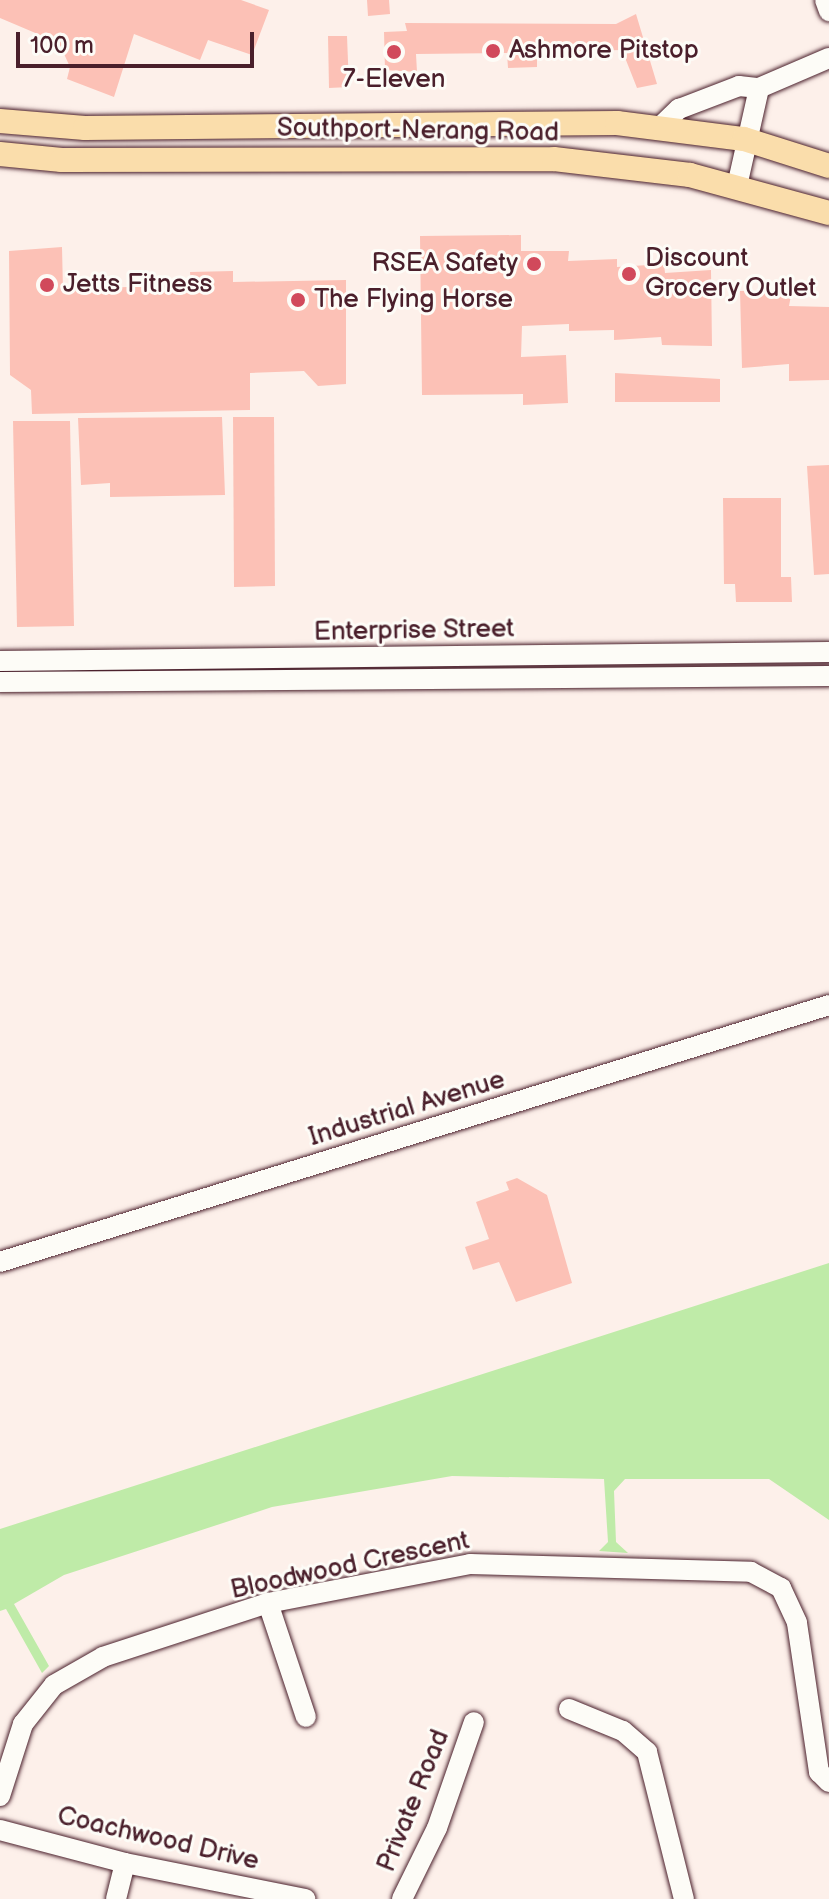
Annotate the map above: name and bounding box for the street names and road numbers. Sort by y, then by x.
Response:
street label: Southport-Nerang Road [277,113,559,149]
street label: Enterprise Street [313,614,515,648]
street label: Industrial Avenue [305,1064,509,1154]
street label: Bloodwood Crescent [228,1525,472,1607]
street label: Private Road [371,1725,457,1877]
street label: Coachwood Drive [54,1801,262,1877]

